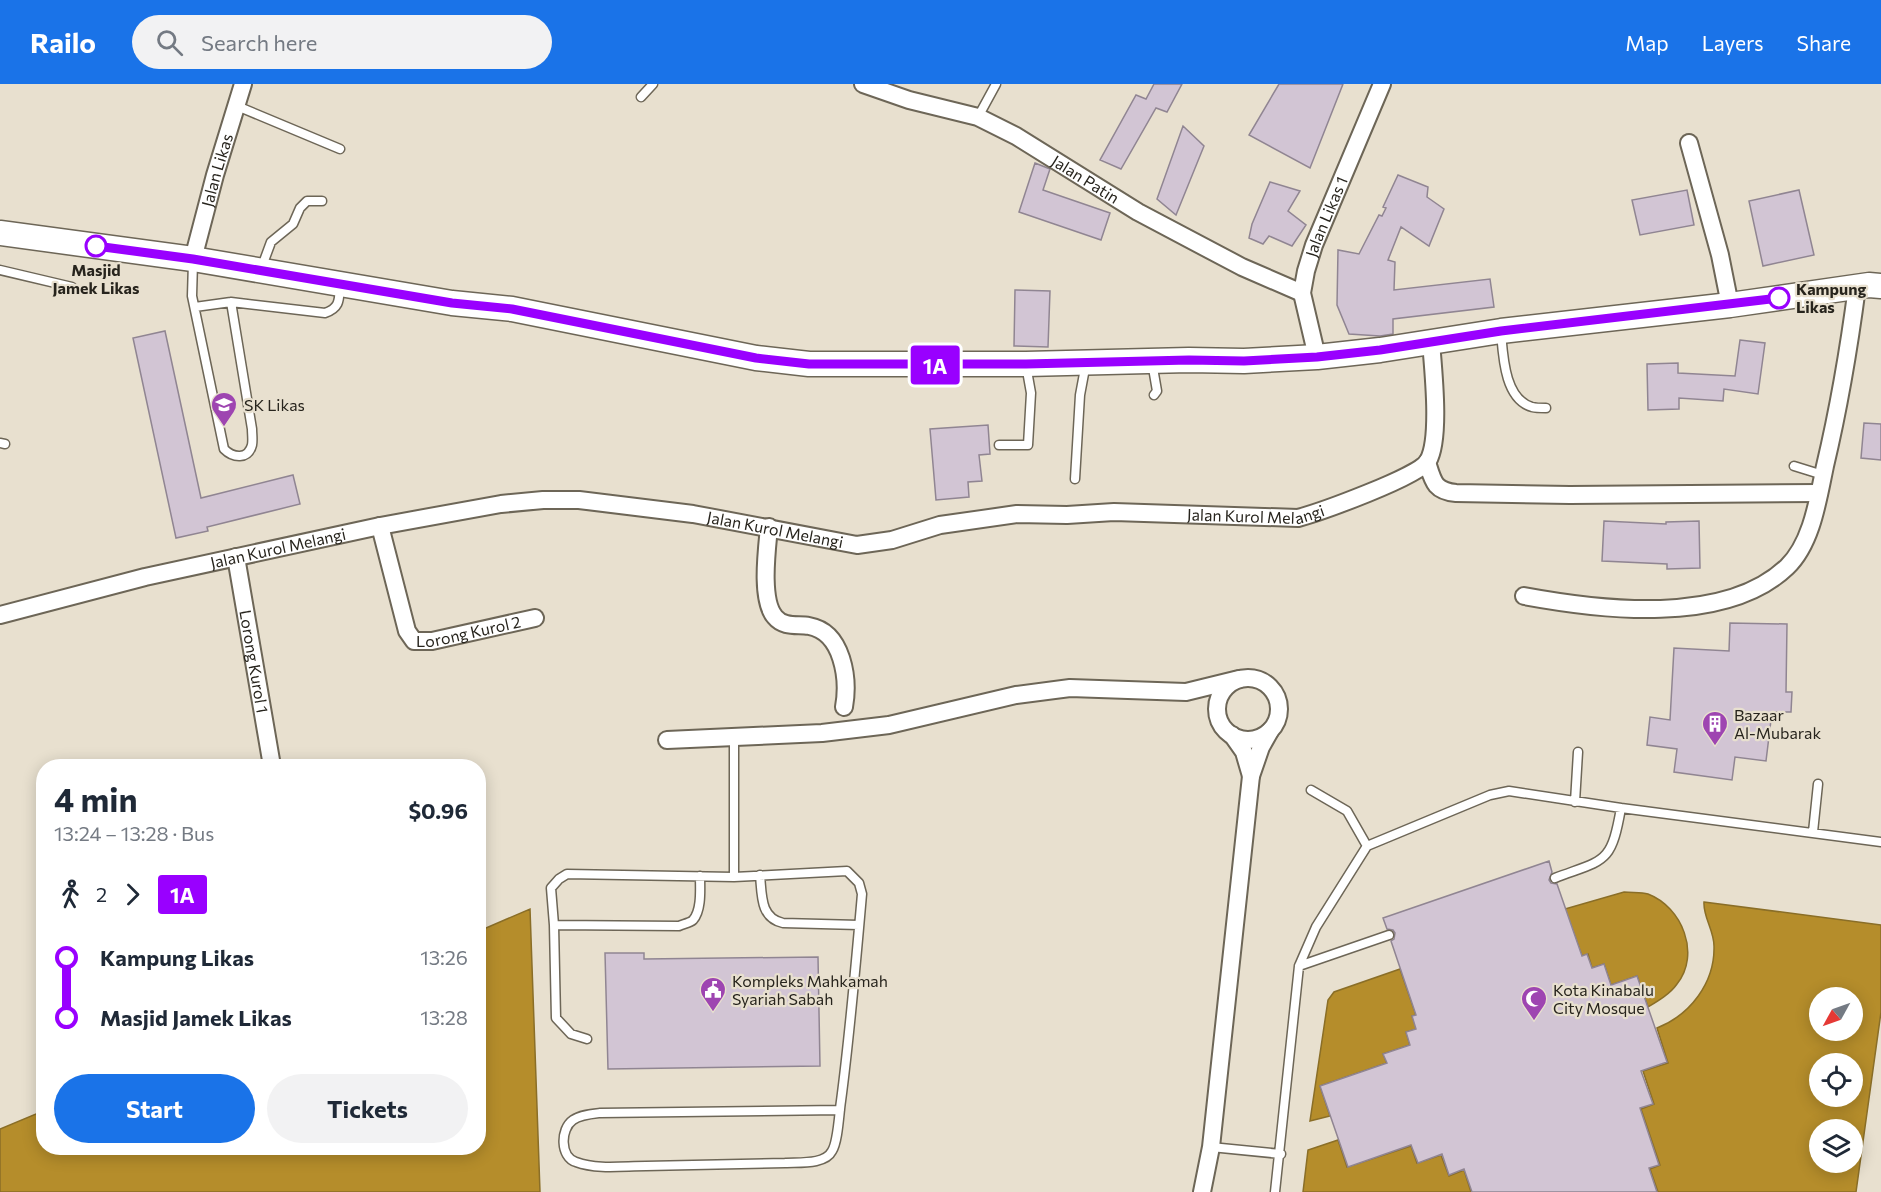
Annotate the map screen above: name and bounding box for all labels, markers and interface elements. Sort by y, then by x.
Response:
search box [132,15,552,69]
text: Railo [30,25,96,59]
icon: search [153,26,186,59]
text: Search here [201,29,317,56]
text: Map [1625,30,1669,55]
text: Layers [1702,30,1764,55]
text: Share [1797,30,1851,55]
street label: Jalan Likas [197,131,236,209]
street label: Jalan Patin [1048,151,1123,207]
street label: Jalan Likas 1 [1301,174,1351,259]
marker: Masjid Jamek Likas [85,235,107,257]
place label: Masjid Jamek Likas [53,260,139,297]
place label: Kampung Likas [1796,279,1866,316]
marker: Kampung Likas [1768,287,1790,309]
line badge: 1A [908,346,962,384]
text: 1A [923,353,947,378]
school or university icon: SK Likas [209,390,239,428]
place label: SK Likas [244,395,305,414]
street label: Jalan Kurol Melangi [1187,500,1327,528]
street label: Jalan Kurol Melangi [706,507,845,551]
street label: Jalan Kurol Melangi [208,524,347,572]
street label: Lorong Kurol 1 [236,608,273,714]
street label: Lorong Kurol 2 [416,611,523,650]
place label: Bazaar Al-Mubarak [1734,705,1821,742]
building icon: Bazaar Al-Mubarak [1700,709,1730,747]
text: 4 min [54,778,138,819]
text: $0.96 [408,797,468,824]
text: 13:24 – 13:28 · Bus [54,821,214,845]
icon: walk [54,878,87,911]
icon: forward [116,878,149,911]
text: 2 [96,882,107,906]
text: 1A [170,882,195,907]
text: Kampung Likas [100,944,254,971]
text: 13:26 [420,945,468,969]
place label: Kompleks Mahkamah Syariah Sabah [732,971,888,1008]
public building icon: Kompleks Mahkamah Syariah Sabah [698,975,728,1013]
place label: Kota Kinabalu City Mosque [1553,980,1654,1017]
mosque icon: Kota Kinabalu City Mosque [1519,984,1549,1022]
north arrow [1809,987,1863,1041]
map controls [1809,987,1863,1173]
text: Masjid Jamek Likas [100,1004,292,1031]
text: 13:28 [420,1005,468,1029]
button: locate [1809,1053,1863,1107]
button: Start [54,1074,255,1143]
button: Tickets [267,1074,468,1143]
button: layers [1809,1119,1863,1173]

